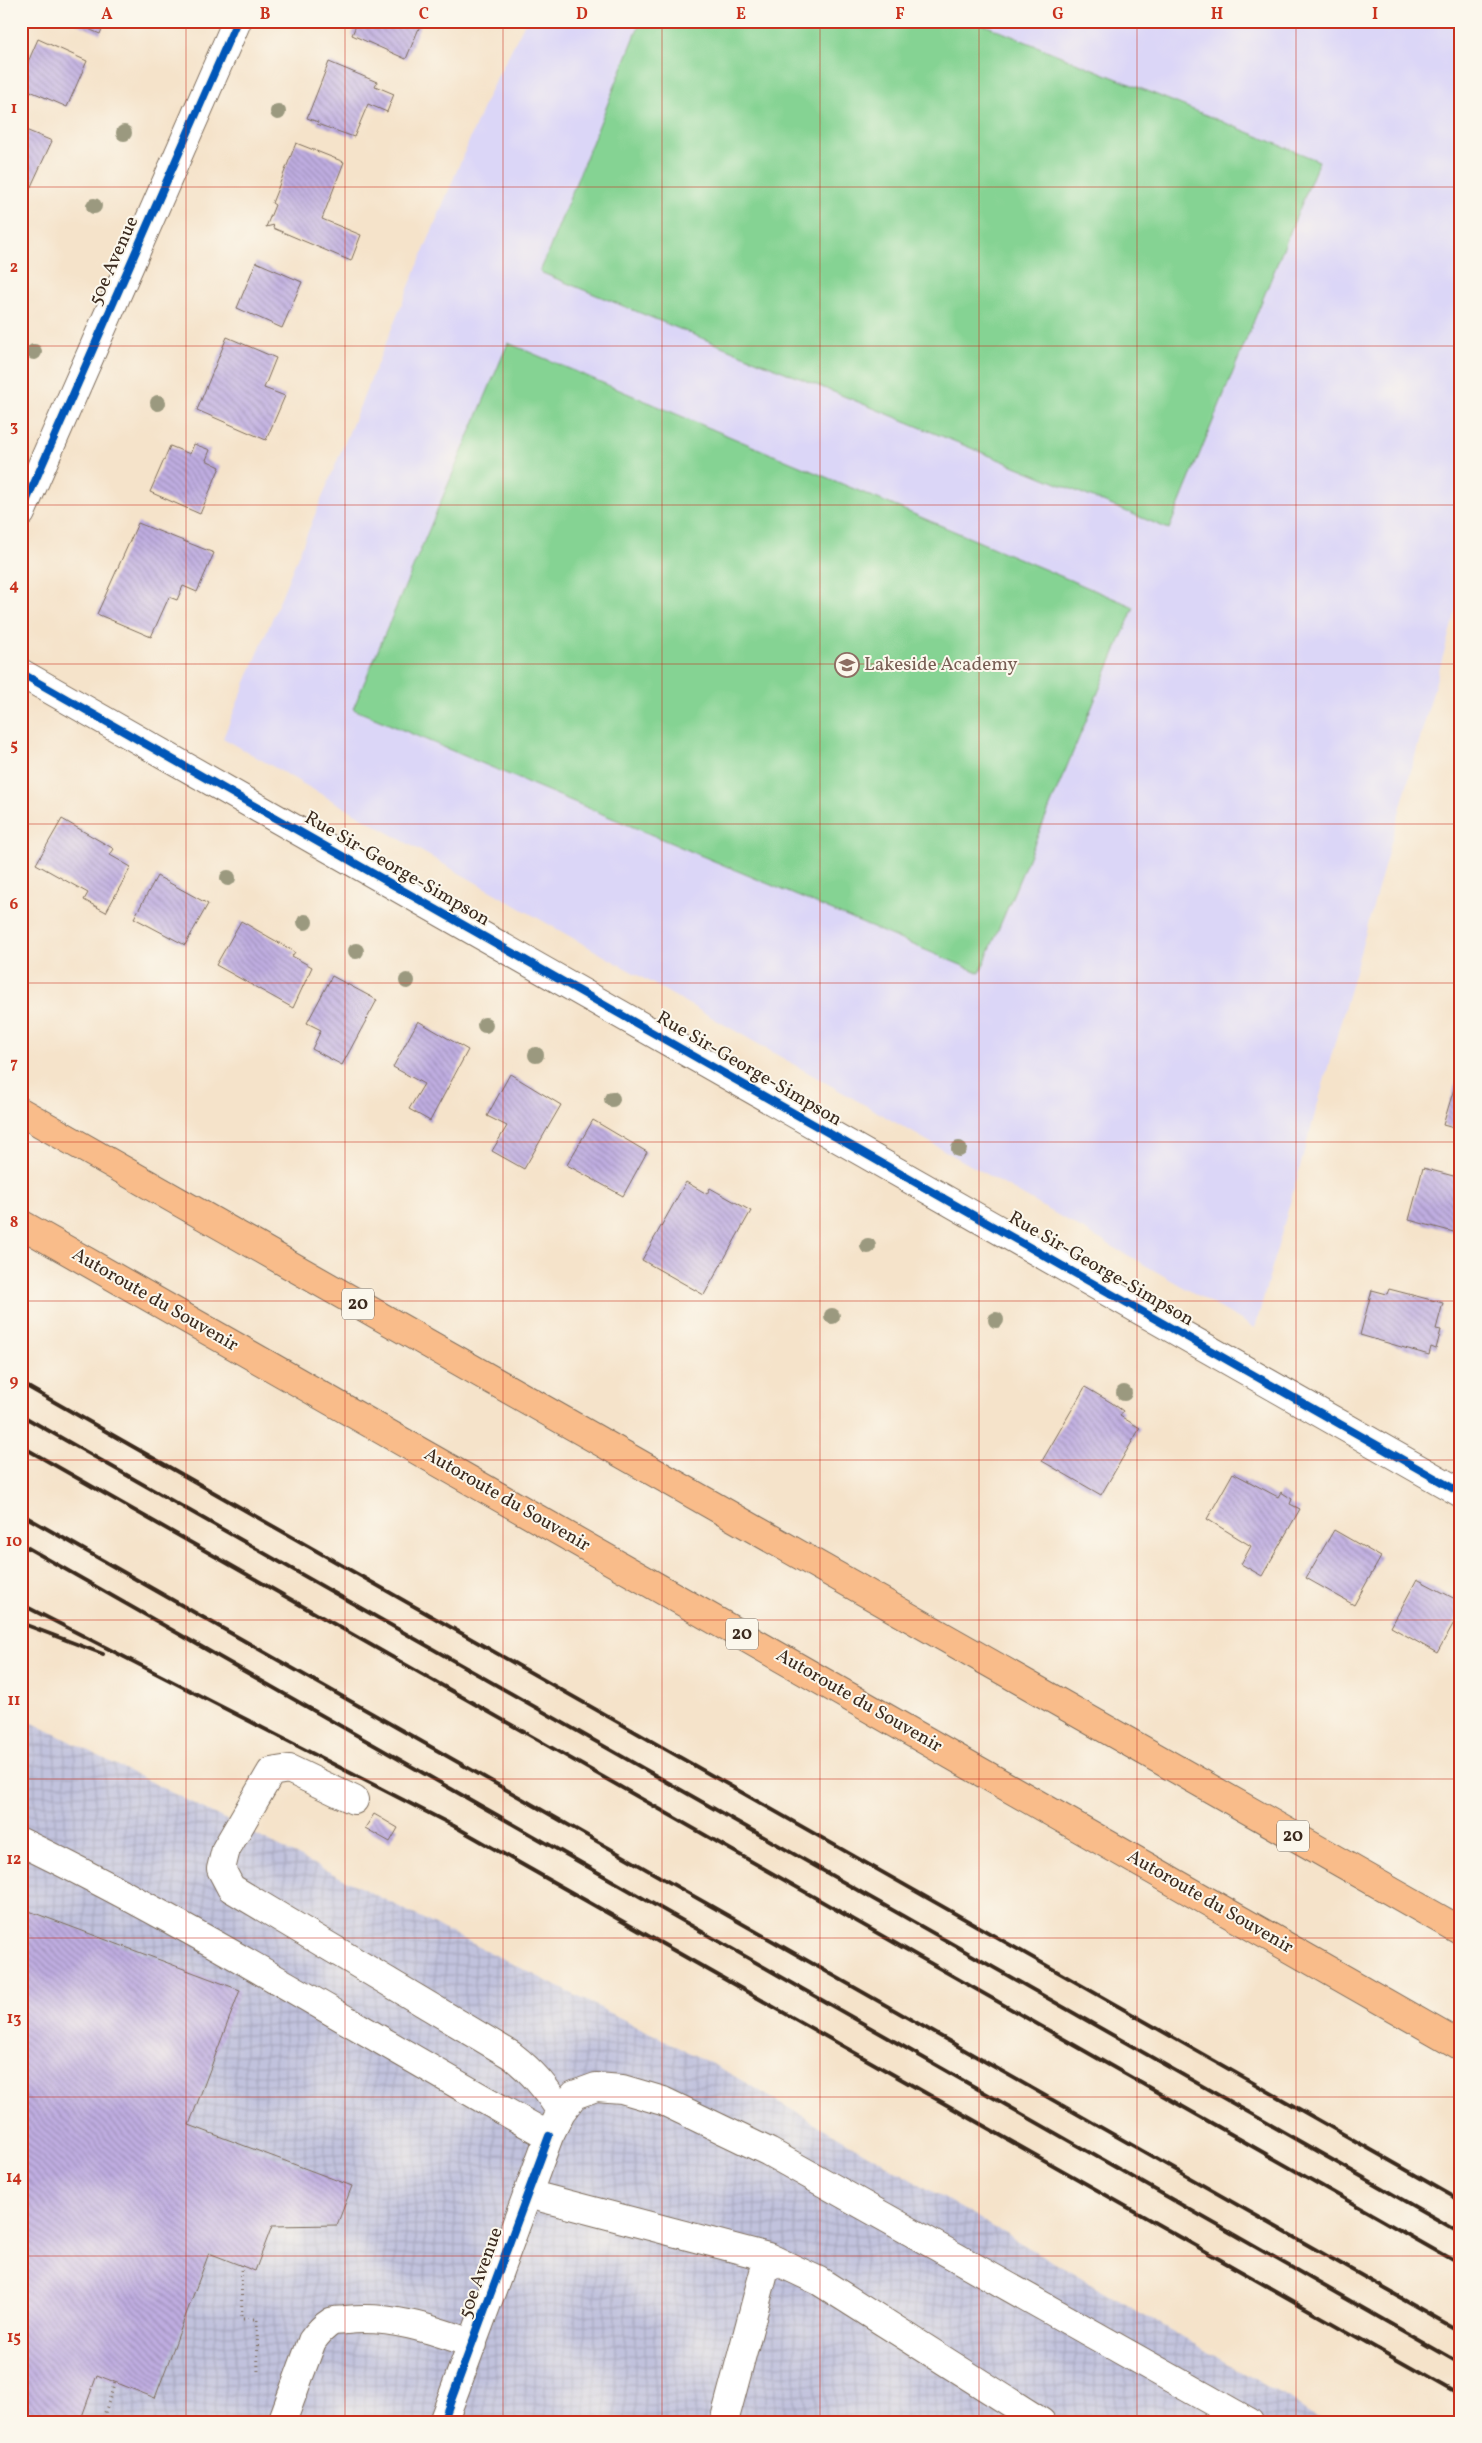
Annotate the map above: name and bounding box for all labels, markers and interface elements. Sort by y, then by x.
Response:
text: A [101,4,113,26]
text: B [260,4,271,26]
text: C [419,4,429,26]
text: D [576,4,588,26]
text: E [736,4,746,26]
text: F [895,4,905,26]
text: G [1052,4,1064,26]
text: H [1211,4,1223,26]
text: I [1372,4,1378,26]
text: 1 [11,98,17,120]
street label: 50e Avenue [83,212,145,310]
text: 2 [10,257,18,279]
text: 3 [10,416,18,438]
text: 4 [9,575,19,597]
school or university icon: Lakeside Academy [834,652,860,678]
place label: Lakeside Academy [864,652,1018,678]
text: 5 [10,735,18,757]
street label: Rue Sir-George-Simpson [299,805,495,933]
text: 6 [10,894,19,916]
street label: Rue Sir-George-Simpson [651,1005,847,1133]
text: 7 [10,1053,18,1075]
street label: Rue Sir-George-Simpson [1003,1205,1199,1333]
text: 8 [10,1212,18,1234]
street label: Autoroute du Souvenir [67,1242,243,1358]
road number: 20 [342,1288,374,1320]
text: 9 [10,1371,19,1393]
street label: Autoroute du Souvenir [419,1442,595,1558]
text: 10 [6,1531,22,1553]
road number: 20 [726,1618,758,1650]
street label: Autoroute du Souvenir [771,1643,947,1759]
text: 11 [8,1690,20,1712]
road number: 20 [1277,1820,1309,1852]
street label: Autoroute du Souvenir [1122,1844,1298,1960]
text: 12 [7,1849,21,1871]
text: 13 [7,2008,21,2030]
text: 14 [6,2167,22,2189]
street label: 50e Avenue [453,2224,509,2322]
text: 15 [7,2327,21,2349]

